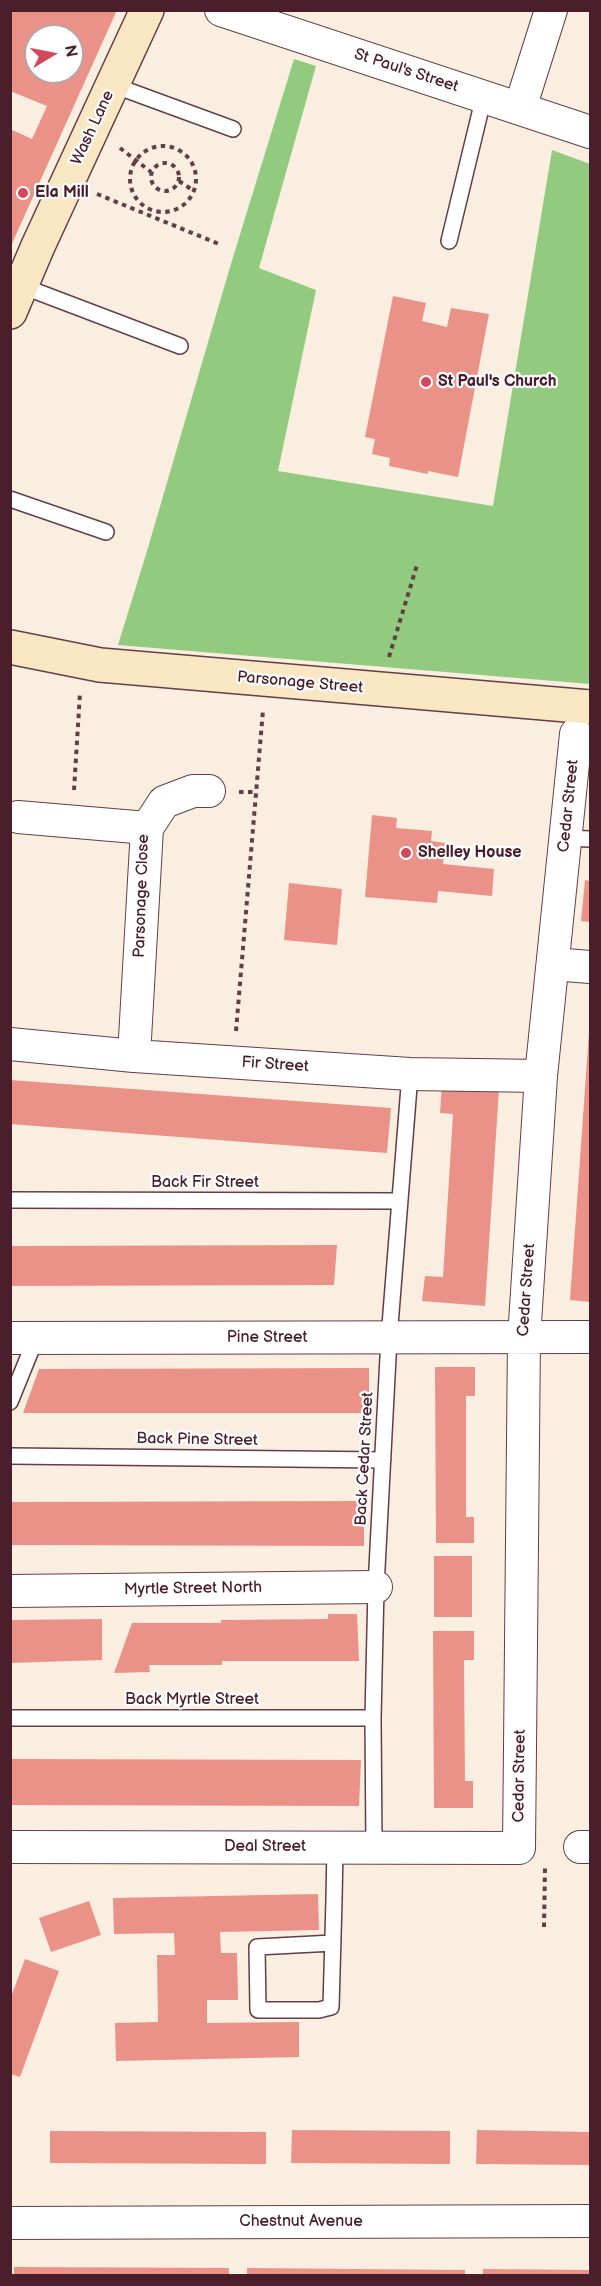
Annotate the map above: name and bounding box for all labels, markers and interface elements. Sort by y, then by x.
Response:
north arrow [24,24,84,84]
text: N [60,44,81,59]
street label: St Paul's Street [351,45,461,97]
street label: Wash Lane [67,88,119,168]
place label: Ela Mill [35,183,89,203]
marker: Ela Mill [16,186,30,200]
place label: St Paul's Church [438,372,556,392]
marker: St Paul's Church [419,375,433,389]
street label: Parsonage Street [236,668,364,698]
street label: Cedar Street [555,759,583,853]
street label: Parsonage Close [130,834,154,958]
place label: Shelley House [418,843,522,863]
marker: Shelley House [399,846,413,860]
street label: Fir Street [241,1053,309,1077]
street label: Back Fir Street [151,1173,259,1193]
street label: Cedar Street [514,1243,540,1337]
street label: Pine Street [227,1328,307,1348]
street label: Back Cedar Street [352,1392,378,1526]
street label: Back Pine Street [136,1429,258,1451]
street label: Myrtle Street North [124,1578,262,1600]
street label: Back Myrtle Street [125,1690,259,1710]
street label: Cedar Street [510,1729,530,1823]
street label: Deal Street [224,1837,306,1857]
street label: Chestnut Avenue [239,2212,363,2232]

